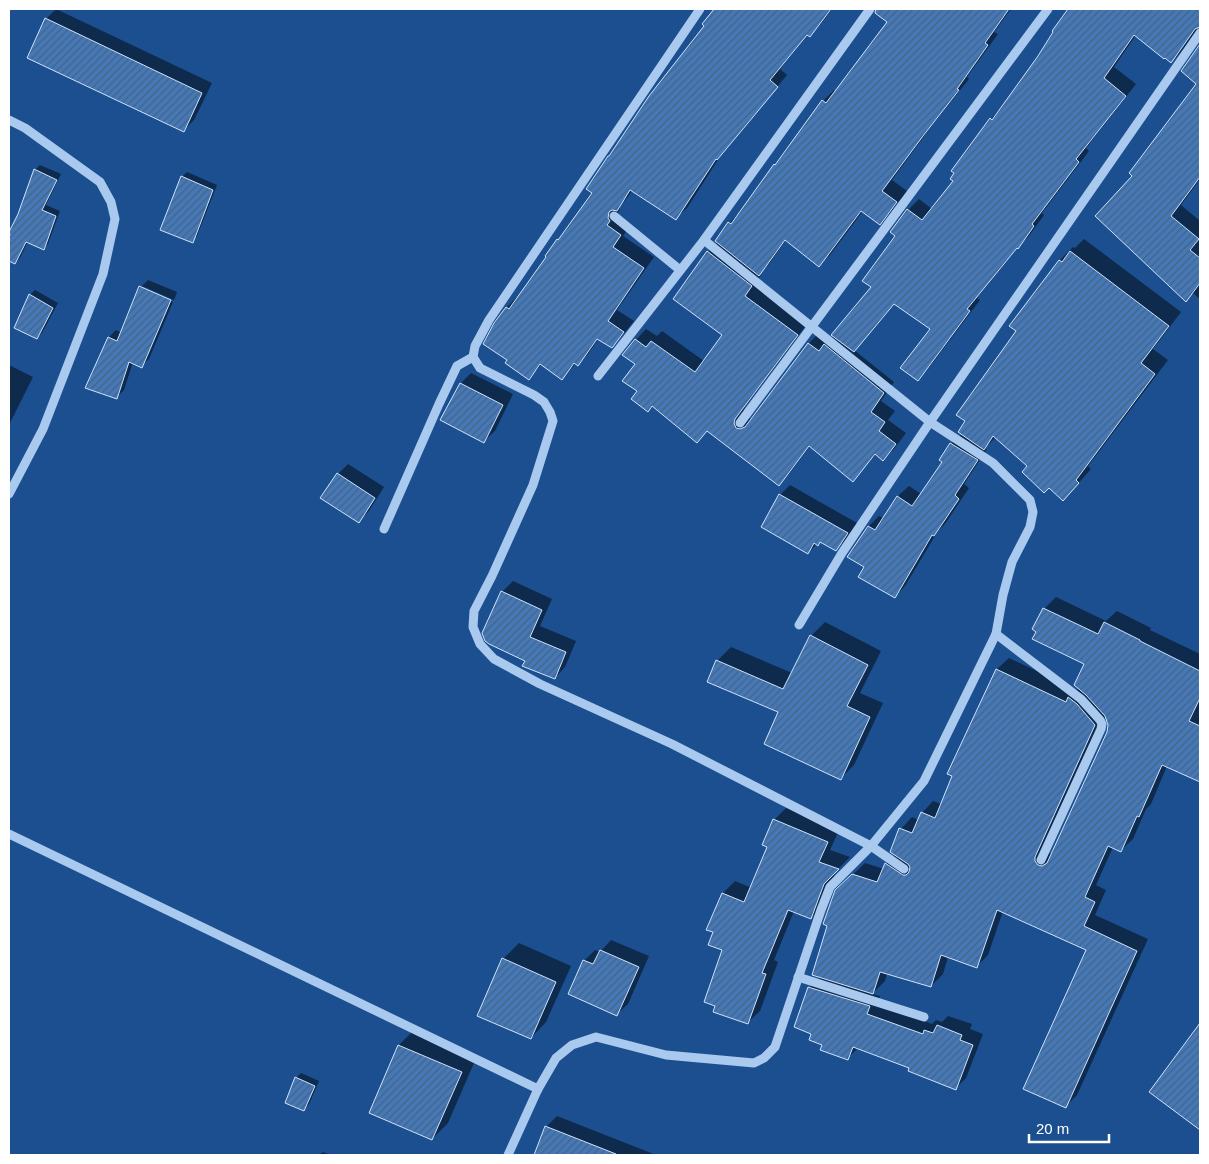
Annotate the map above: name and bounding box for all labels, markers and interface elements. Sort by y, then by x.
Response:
scale bar [1029,1112,1109,1144]
text: 20 m [1036,1120,1069,1137]

